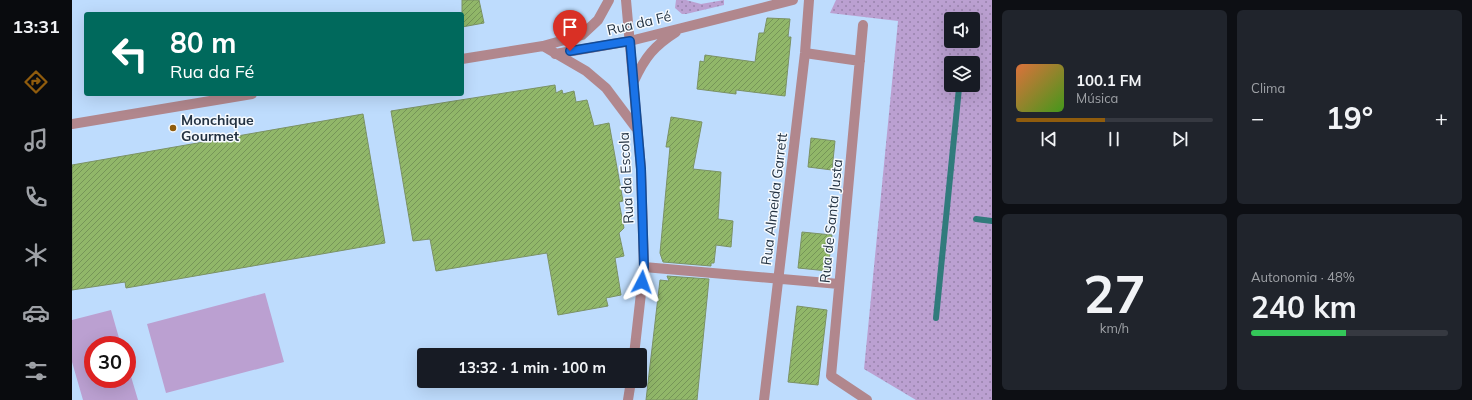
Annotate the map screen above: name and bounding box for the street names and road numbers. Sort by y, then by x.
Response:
street label: Rua da Fé [605,7,673,39]
street label: Rua da Escola [615,132,637,224]
street label: Rua Almeida Garrett [757,132,791,266]
street label: Rua de Santa Justa [816,158,846,284]

